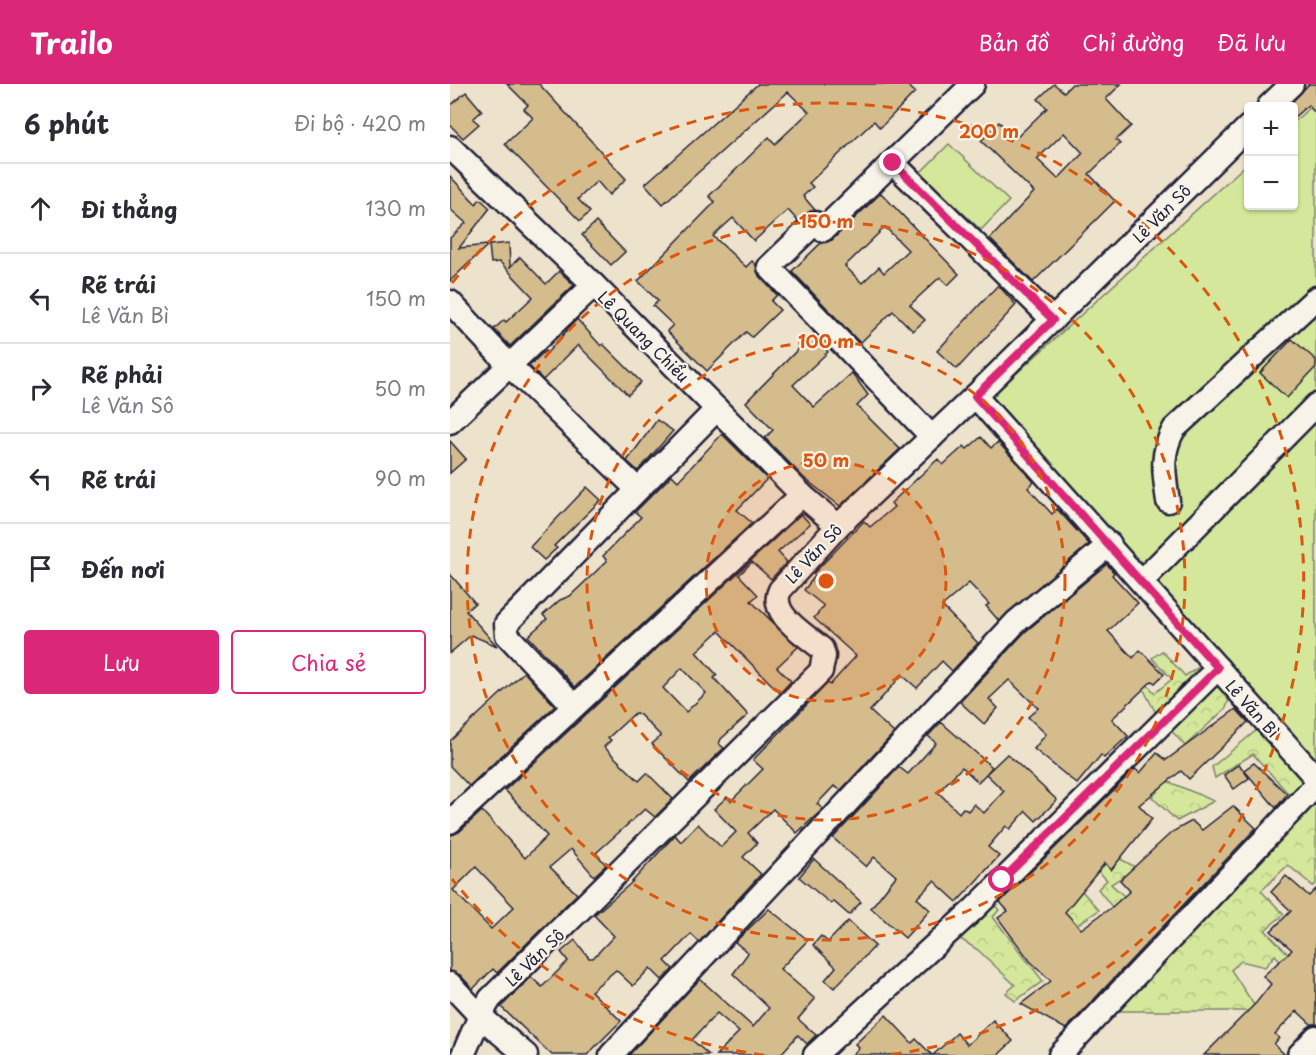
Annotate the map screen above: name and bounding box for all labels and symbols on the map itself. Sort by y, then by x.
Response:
text: 200 m [959,117,1019,144]
route end [879,149,905,175]
street label: Lê Văn Sô [1126,178,1196,248]
text: 150 m [799,207,853,234]
street label: Lê Quang Chiểu [593,285,695,387]
text: 100 m [798,327,854,354]
text: 50 m [803,446,849,473]
street label: Lê Văn Sô [779,518,847,588]
centre of rings [816,571,836,591]
street label: Lê Văn Bì [1220,674,1286,742]
route start [988,866,1014,892]
street label: Lê Văn Sô [499,923,569,991]

